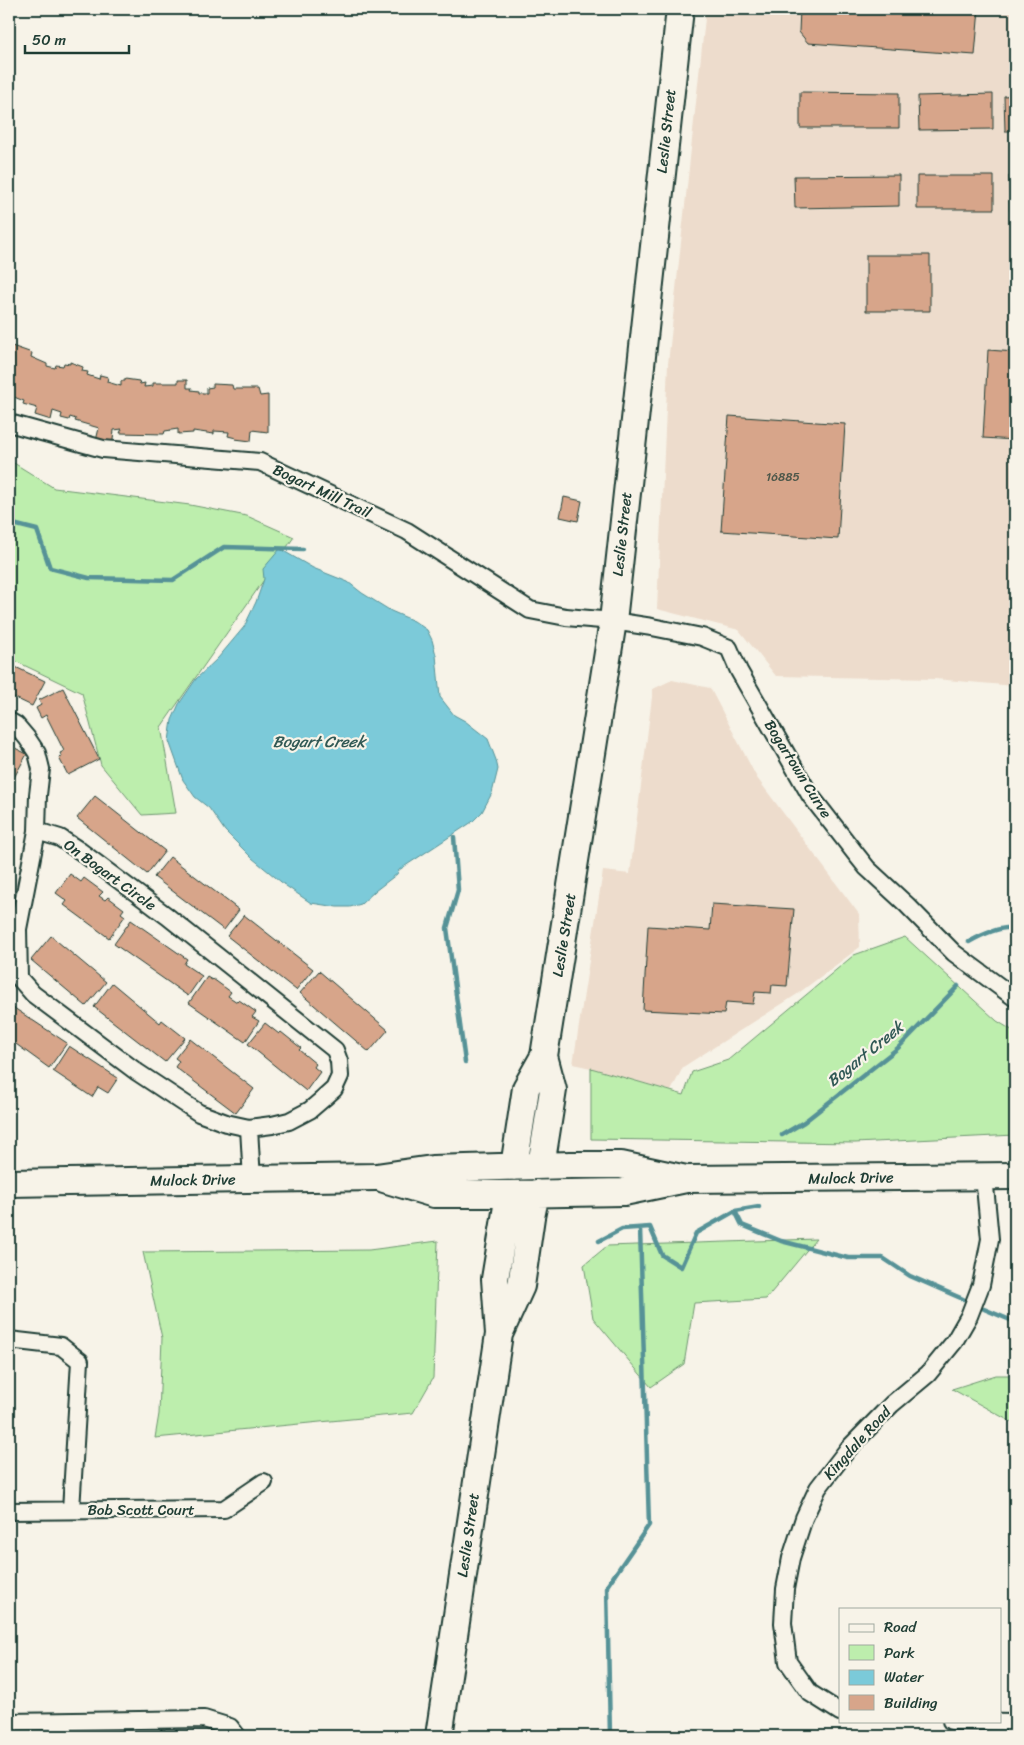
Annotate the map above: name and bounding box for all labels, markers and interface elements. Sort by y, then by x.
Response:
scale bar [25,22,129,54]
text: 50 m [32,27,67,53]
street label: Leslie Street [649,87,683,174]
street label: Bogart Mill Trail [268,457,376,526]
house number: 16885 [766,466,800,488]
street label: Leslie Street [605,490,639,577]
street label: Bogartown Curve [757,714,839,824]
water label: Bogart Creek [273,727,368,756]
street label: On Bogart Circle [58,832,162,918]
street label: Leslie Street [545,891,584,979]
water label: Bogart Creek [820,1012,912,1094]
street label: Mulock Drive [808,1164,894,1192]
street label: Mulock Drive [150,1166,236,1194]
street label: Kingdale Road [817,1399,898,1486]
street label: Leslie Street [449,1491,487,1579]
street label: Bob Scott Court [87,1497,195,1523]
legend [839,1608,1002,1722]
text: Road [884,1614,917,1640]
text: Park [884,1640,915,1666]
text: Water [884,1664,924,1690]
text: Building [884,1690,938,1716]

